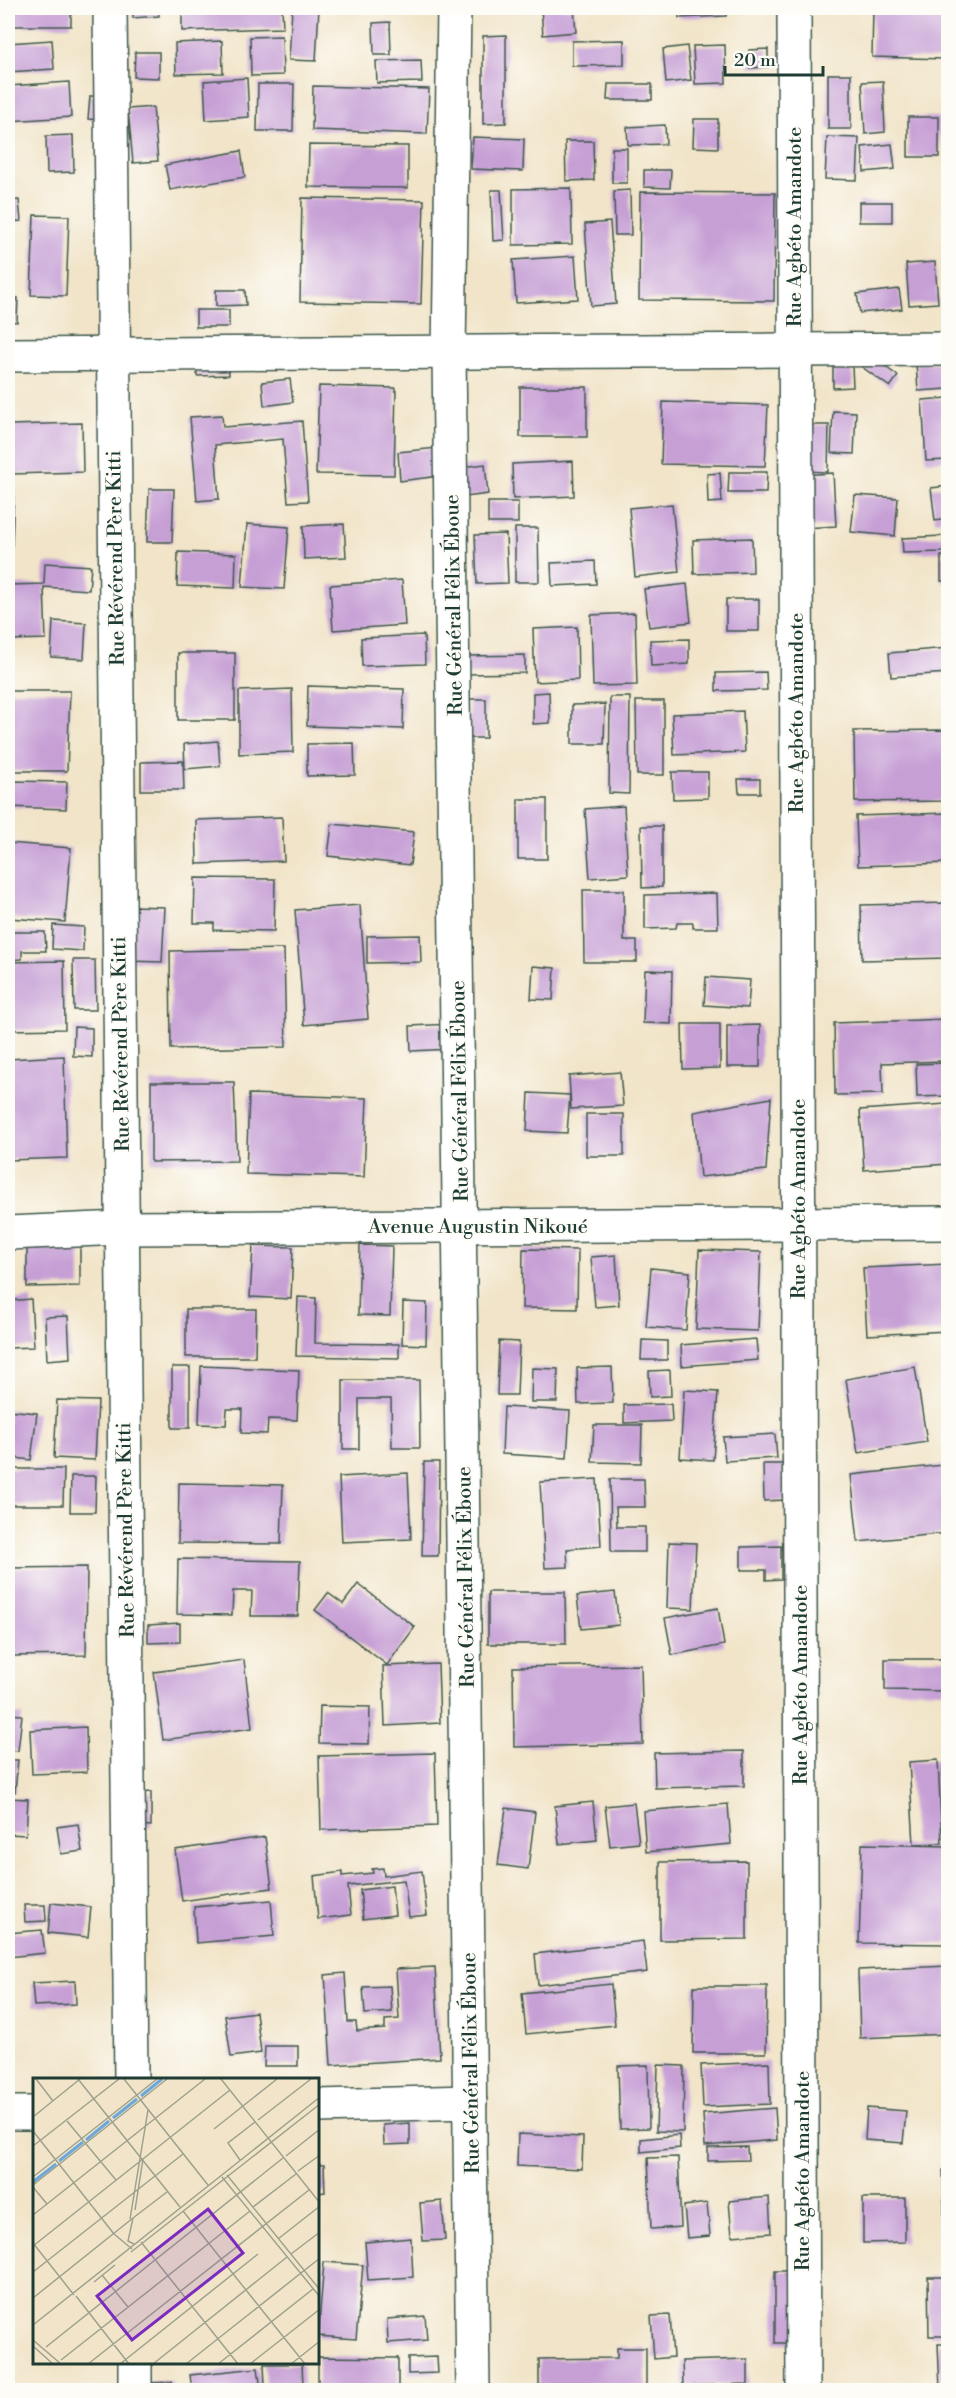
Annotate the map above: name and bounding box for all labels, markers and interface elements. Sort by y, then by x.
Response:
scale bar [725,39,822,77]
text: 20 m [734,49,776,72]
street label: Rue Agbéto Amandote [783,127,808,327]
street label: Rue Révérend Père Kitti [102,450,131,666]
street label: Rue Général Félix Éboue [439,494,469,716]
street label: Rue Agbéto Amandote [785,613,810,813]
street label: Rue Révérend Père Kitti [107,936,136,1152]
street label: Rue Général Félix Éboue [445,980,475,1202]
street label: Rue Agbéto Amandote [787,1099,812,1299]
street label: Avenue Augustin Nikoué [367,1215,588,1240]
street label: Rue Révérend Père Kitti [112,1422,141,1638]
street label: Rue Général Félix Éboue [451,1466,481,1688]
street label: Rue Agbéto Amandote [789,1585,814,1785]
street label: Rue Général Félix Éboue [456,1952,486,2174]
street label: Rue Agbéto Amandote [791,2071,816,2271]
inset map [33,2078,320,2365]

